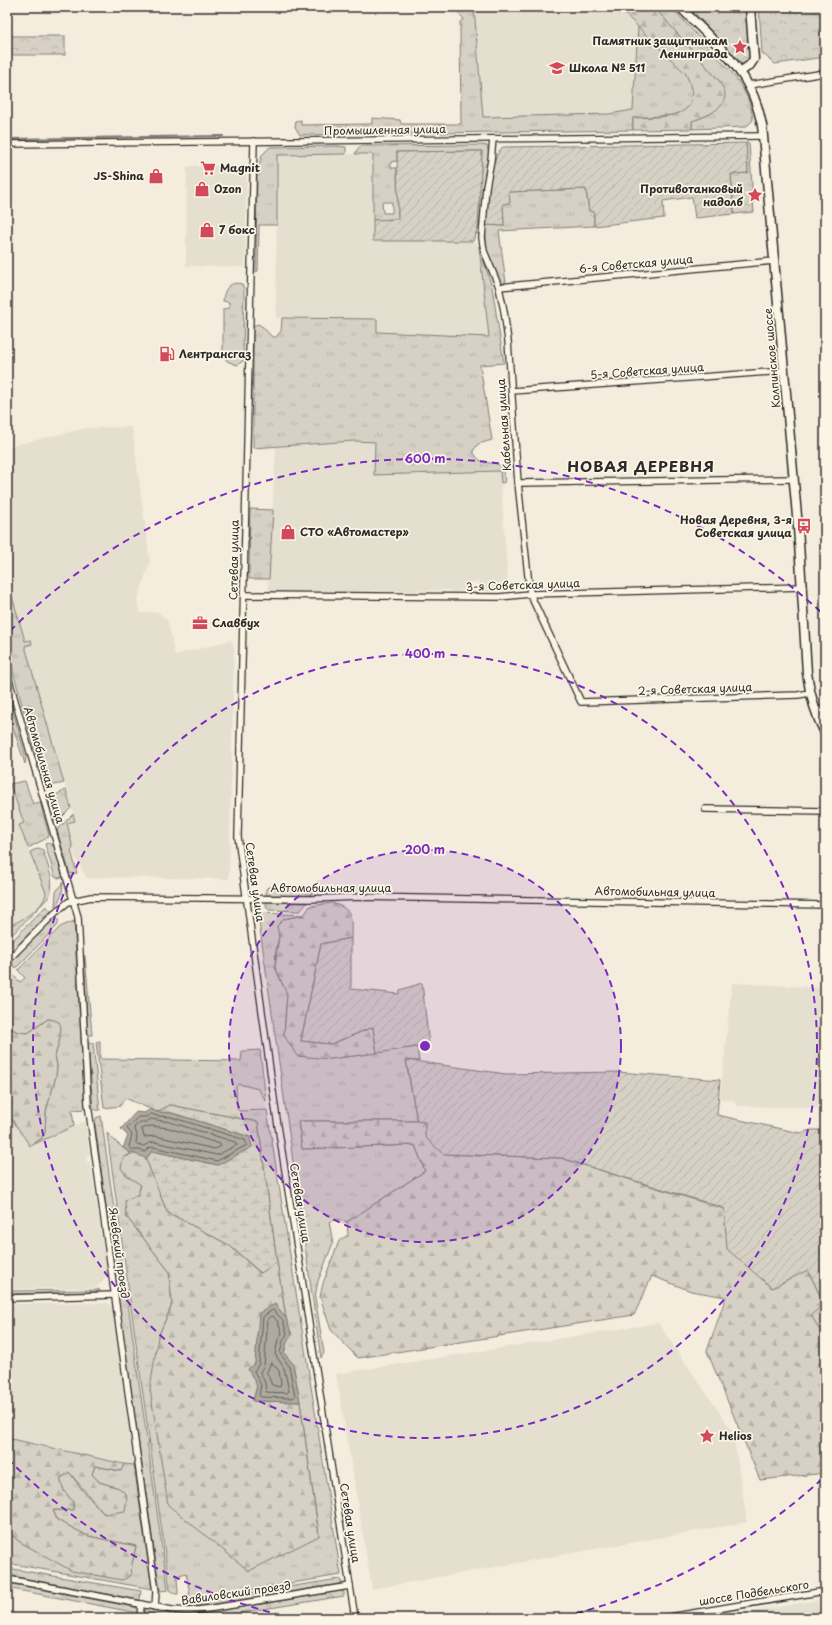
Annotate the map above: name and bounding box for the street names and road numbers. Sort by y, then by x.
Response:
street label: Промышленная улица [324,120,446,139]
street label: 6-я Советская улица [578,250,694,277]
street label: Колпинское шоссе [759,307,784,409]
street label: 5-я Советская улица [590,358,704,383]
street label: Кабельная улица [492,378,515,472]
street label: Сетевая улица [224,519,243,600]
street label: 3-я Советская улица [466,574,580,595]
street label: 2-я Советская улица [637,678,753,699]
street label: Автомобильная улица [20,704,69,825]
street label: Сетевая улица [241,841,270,923]
street label: Автомобильная улица [271,879,392,896]
street label: Автомобильная улица [594,882,716,901]
street label: Сетевая улица [286,1162,315,1244]
street label: Ячевский проезд [105,1205,134,1300]
street label: Сетевая улица [336,1482,365,1564]
street label: шоссе Подбельского [698,1575,810,1610]
street label: Вавиловский проезд [180,1576,292,1609]

